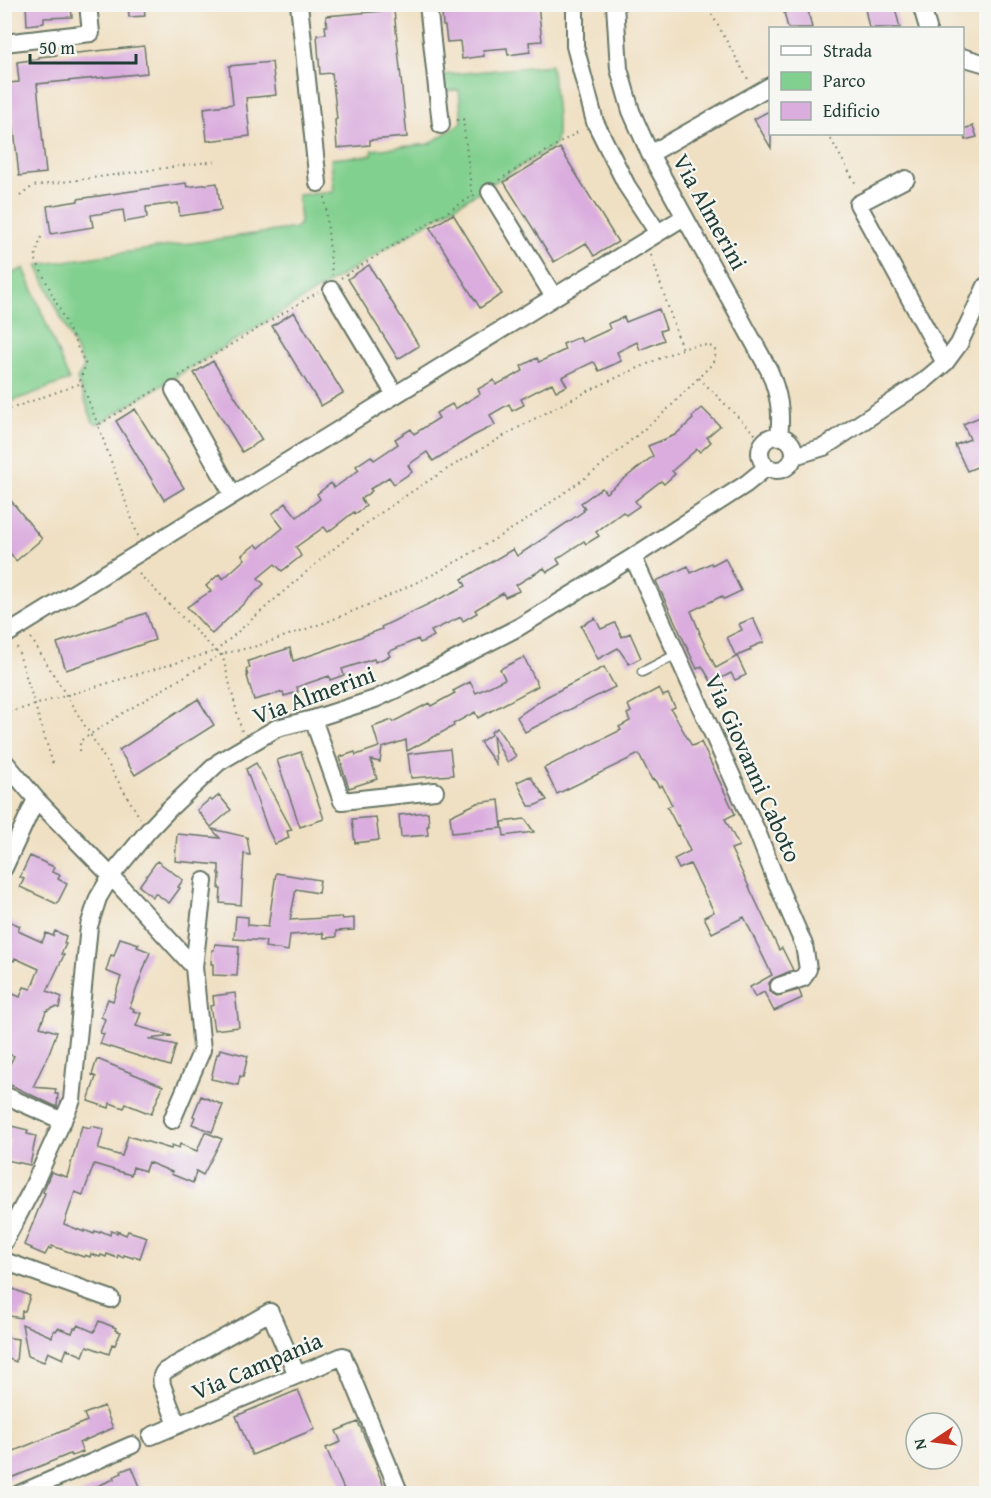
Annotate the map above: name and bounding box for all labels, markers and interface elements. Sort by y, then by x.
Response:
scale bar [30,27,136,65]
legend [769,27,964,135]
text: 50 m [39,34,75,61]
text: Strada [823,37,873,64]
text: Parco [823,67,866,94]
text: Edificio [823,97,880,124]
street label: Via Almerini [664,147,757,276]
street label: Via Almerini [248,656,380,733]
street label: Via Giovanni Caboto [696,668,811,868]
street label: Via Campania [186,1322,328,1409]
north arrow [904,1411,964,1471]
text: N [906,1436,932,1452]

